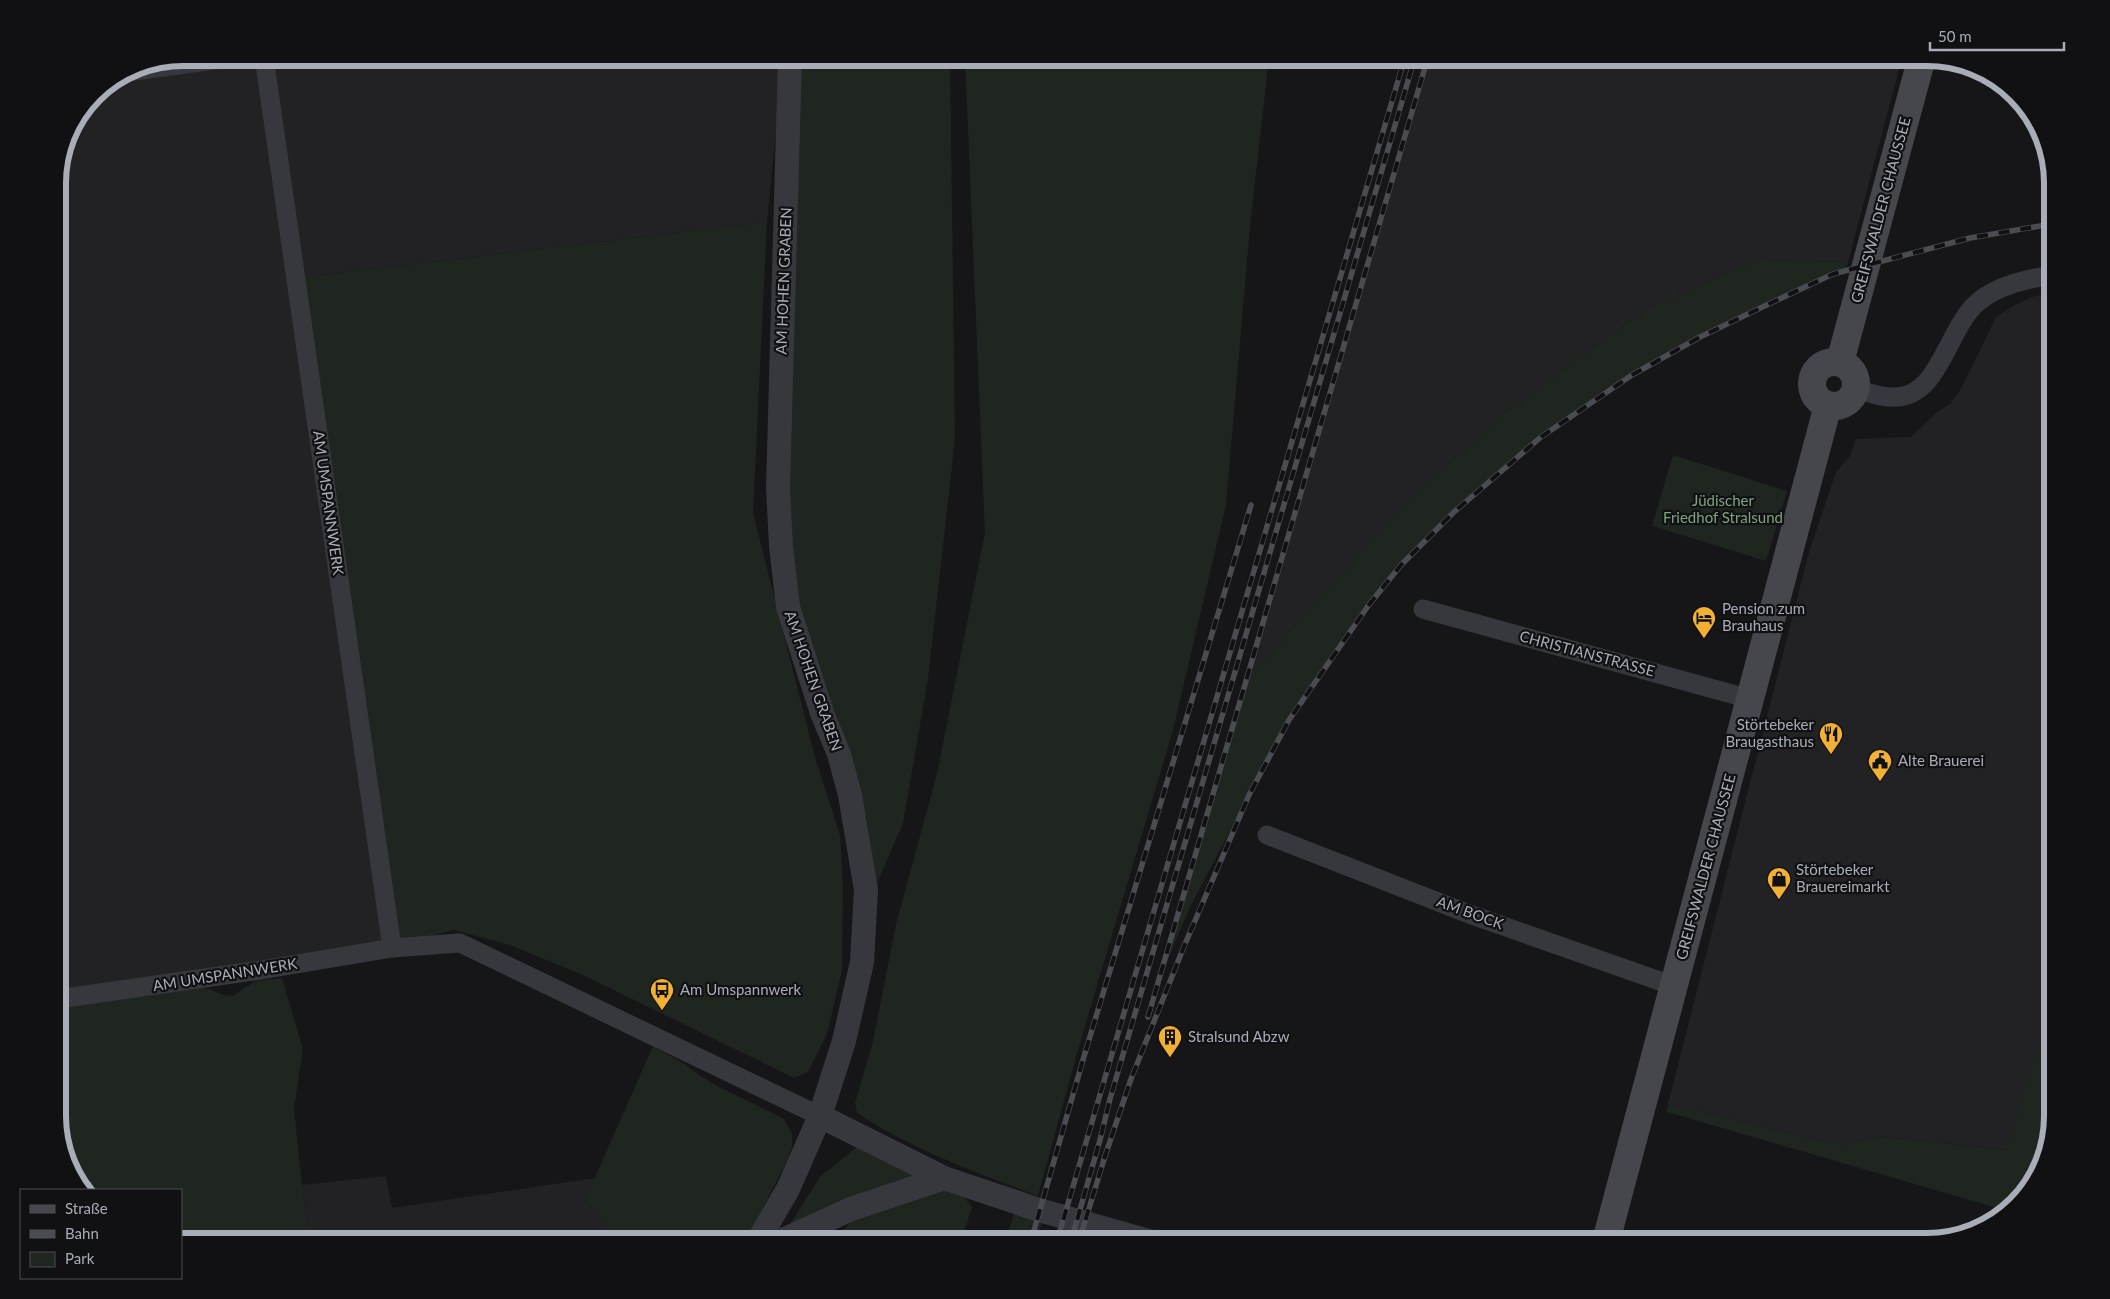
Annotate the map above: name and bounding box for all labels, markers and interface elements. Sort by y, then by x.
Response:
scale bar [1930,20,2064,52]
text: 50 m [1938,27,1972,45]
street label: GREIFSWALDER CHAUSSEE [1847,115,1914,305]
street label: AM HOHEN GRABEN [771,207,795,355]
street label: AM UMSPANNWERK [310,429,348,576]
park label: Jüdischer Friedhof Stralsund [1663,491,1783,526]
place label: Pension zum Brauhaus [1722,599,1805,634]
hotel icon: Pension zum Brauhaus [1691,605,1717,639]
street label: AM HOHEN GRABEN [781,608,846,753]
street label: CHRISTIANSTRASSE [1518,626,1657,680]
place label: Störtebeker Braugasthaus [1726,715,1815,750]
restaurant icon: Störtebeker Braugasthaus [1818,721,1844,755]
public building icon: Alte Brauerei [1867,748,1893,782]
place label: Alte Brauerei [1898,751,1984,769]
street label: GREIFSWALDER CHAUSSEE [1672,772,1739,962]
place label: Störtebeker Brauereimarkt [1796,860,1890,895]
shop icon: Störtebeker Brauereimarkt [1766,866,1792,900]
street label: AM BOCK [1435,892,1506,932]
street label: AM UMSPANNWERK [151,954,298,994]
bus stop icon: Am Umspannwerk [649,977,675,1011]
place label: Am Umspannwerk [680,980,802,998]
building icon: Stralsund Abzw [1157,1024,1183,1058]
place label: Stralsund Abzw [1188,1027,1290,1045]
legend [20,1189,182,1279]
text: Straße [65,1199,108,1217]
text: Bahn [65,1224,99,1242]
text: Park [65,1249,95,1267]

